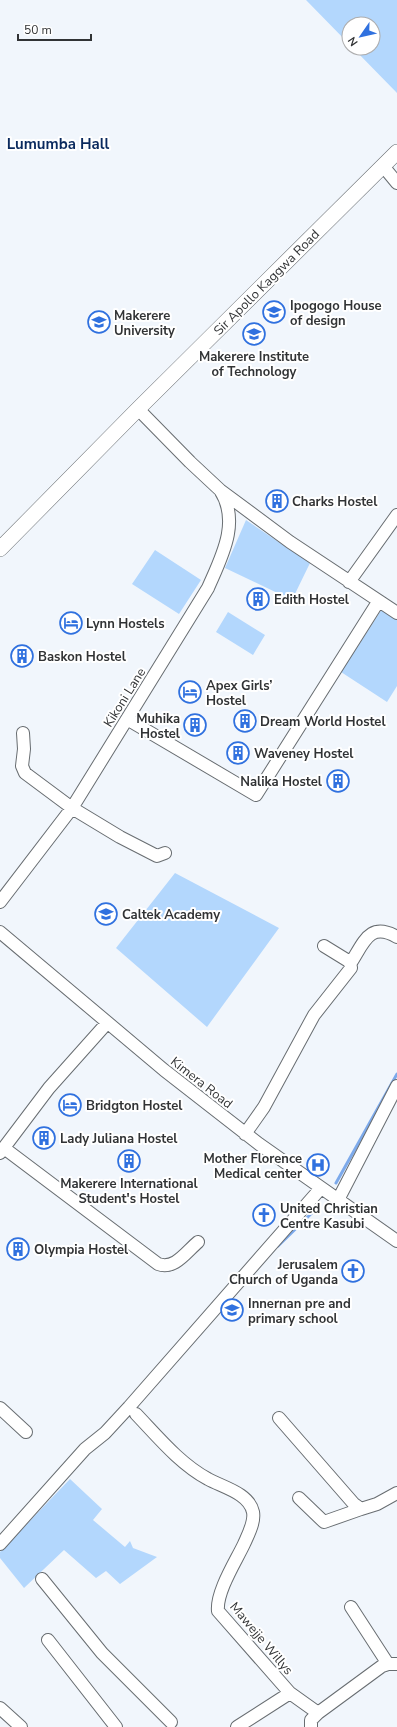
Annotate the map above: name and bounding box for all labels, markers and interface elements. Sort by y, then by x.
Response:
scale bar [18,16,91,42]
north arrow [341,16,381,56]
text: 50 m [24,22,52,38]
text: N [345,34,362,49]
district label: Lumumba Hall [7,134,110,154]
street label: Sir Apollo Kaggwa Road [210,226,324,340]
place label: Ipogogo House of design [290,297,382,330]
school or university icon: Ipogogo House of design [261,299,287,325]
place label: Makerere University [114,307,175,340]
school or university icon: Makerere University [86,309,112,335]
school or university icon: Makerere Institute of Technology [241,321,267,347]
place label: Makerere Institute of Technology [199,348,309,381]
building icon: Charks Hostel [264,488,290,514]
place label: Charks Hostel [292,493,378,511]
building icon: Edith Hostel [245,586,271,612]
place label: Edith Hostel [274,591,350,609]
hotel icon: Lynn Hostels [58,610,84,636]
place label: Lynn Hostels [86,615,165,633]
building icon: Baskon Hostel [9,643,35,669]
place label: Baskon Hostel [38,648,127,666]
street label: Kikoni Lane [100,664,150,731]
place label: Apex Girls’ Hostel [206,677,272,710]
hotel icon: Apex Girls’ Hostel [177,679,203,705]
building icon: Dream World Hostel [232,708,258,734]
place label: Muhika Hostel [136,710,181,743]
building icon: Muhika Hostel [182,712,208,738]
place label: Dream World Hostel [260,713,386,731]
building icon: Waveney Hostel [225,740,251,766]
place label: Waveney Hostel [254,745,354,763]
building icon: Nalika Hostel [325,768,351,794]
place label: Nalika Hostel [240,773,323,791]
school or university icon: Caltek Academy [93,901,119,927]
place label: Caltek Academy [122,906,220,924]
street label: Kimera Road [167,1053,236,1113]
hotel icon: Bridgton Hostel [57,1092,83,1118]
place label: Bridgton Hostel [86,1097,183,1115]
building icon: Lady Juliana Hostel [31,1125,57,1151]
place label: Lady Juliana Hostel [60,1130,178,1148]
building icon: Makerere International Student's Hostel [116,1148,142,1174]
place label: Mother Florence Medical center [203,1150,303,1183]
hospital icon: Mother Florence Medical center [305,1152,331,1178]
place label: Makerere International Student's Hostel [60,1175,199,1208]
place label: United Christian Centre Kasubi [280,1200,378,1233]
church icon: United Christian Centre Kasubi [251,1202,277,1228]
building icon: Olympia Hostel [5,1236,31,1262]
place label: Olympia Hostel [34,1241,129,1259]
place label: Jerusalem Church of Uganda [229,1256,338,1289]
church icon: Jerusalem Church of Uganda [340,1258,366,1284]
place label: Innernan pre and primary school [248,1295,351,1328]
school or university icon: Innernan pre and primary school [219,1297,245,1323]
street label: Mawejje Willys [225,1598,297,1679]

